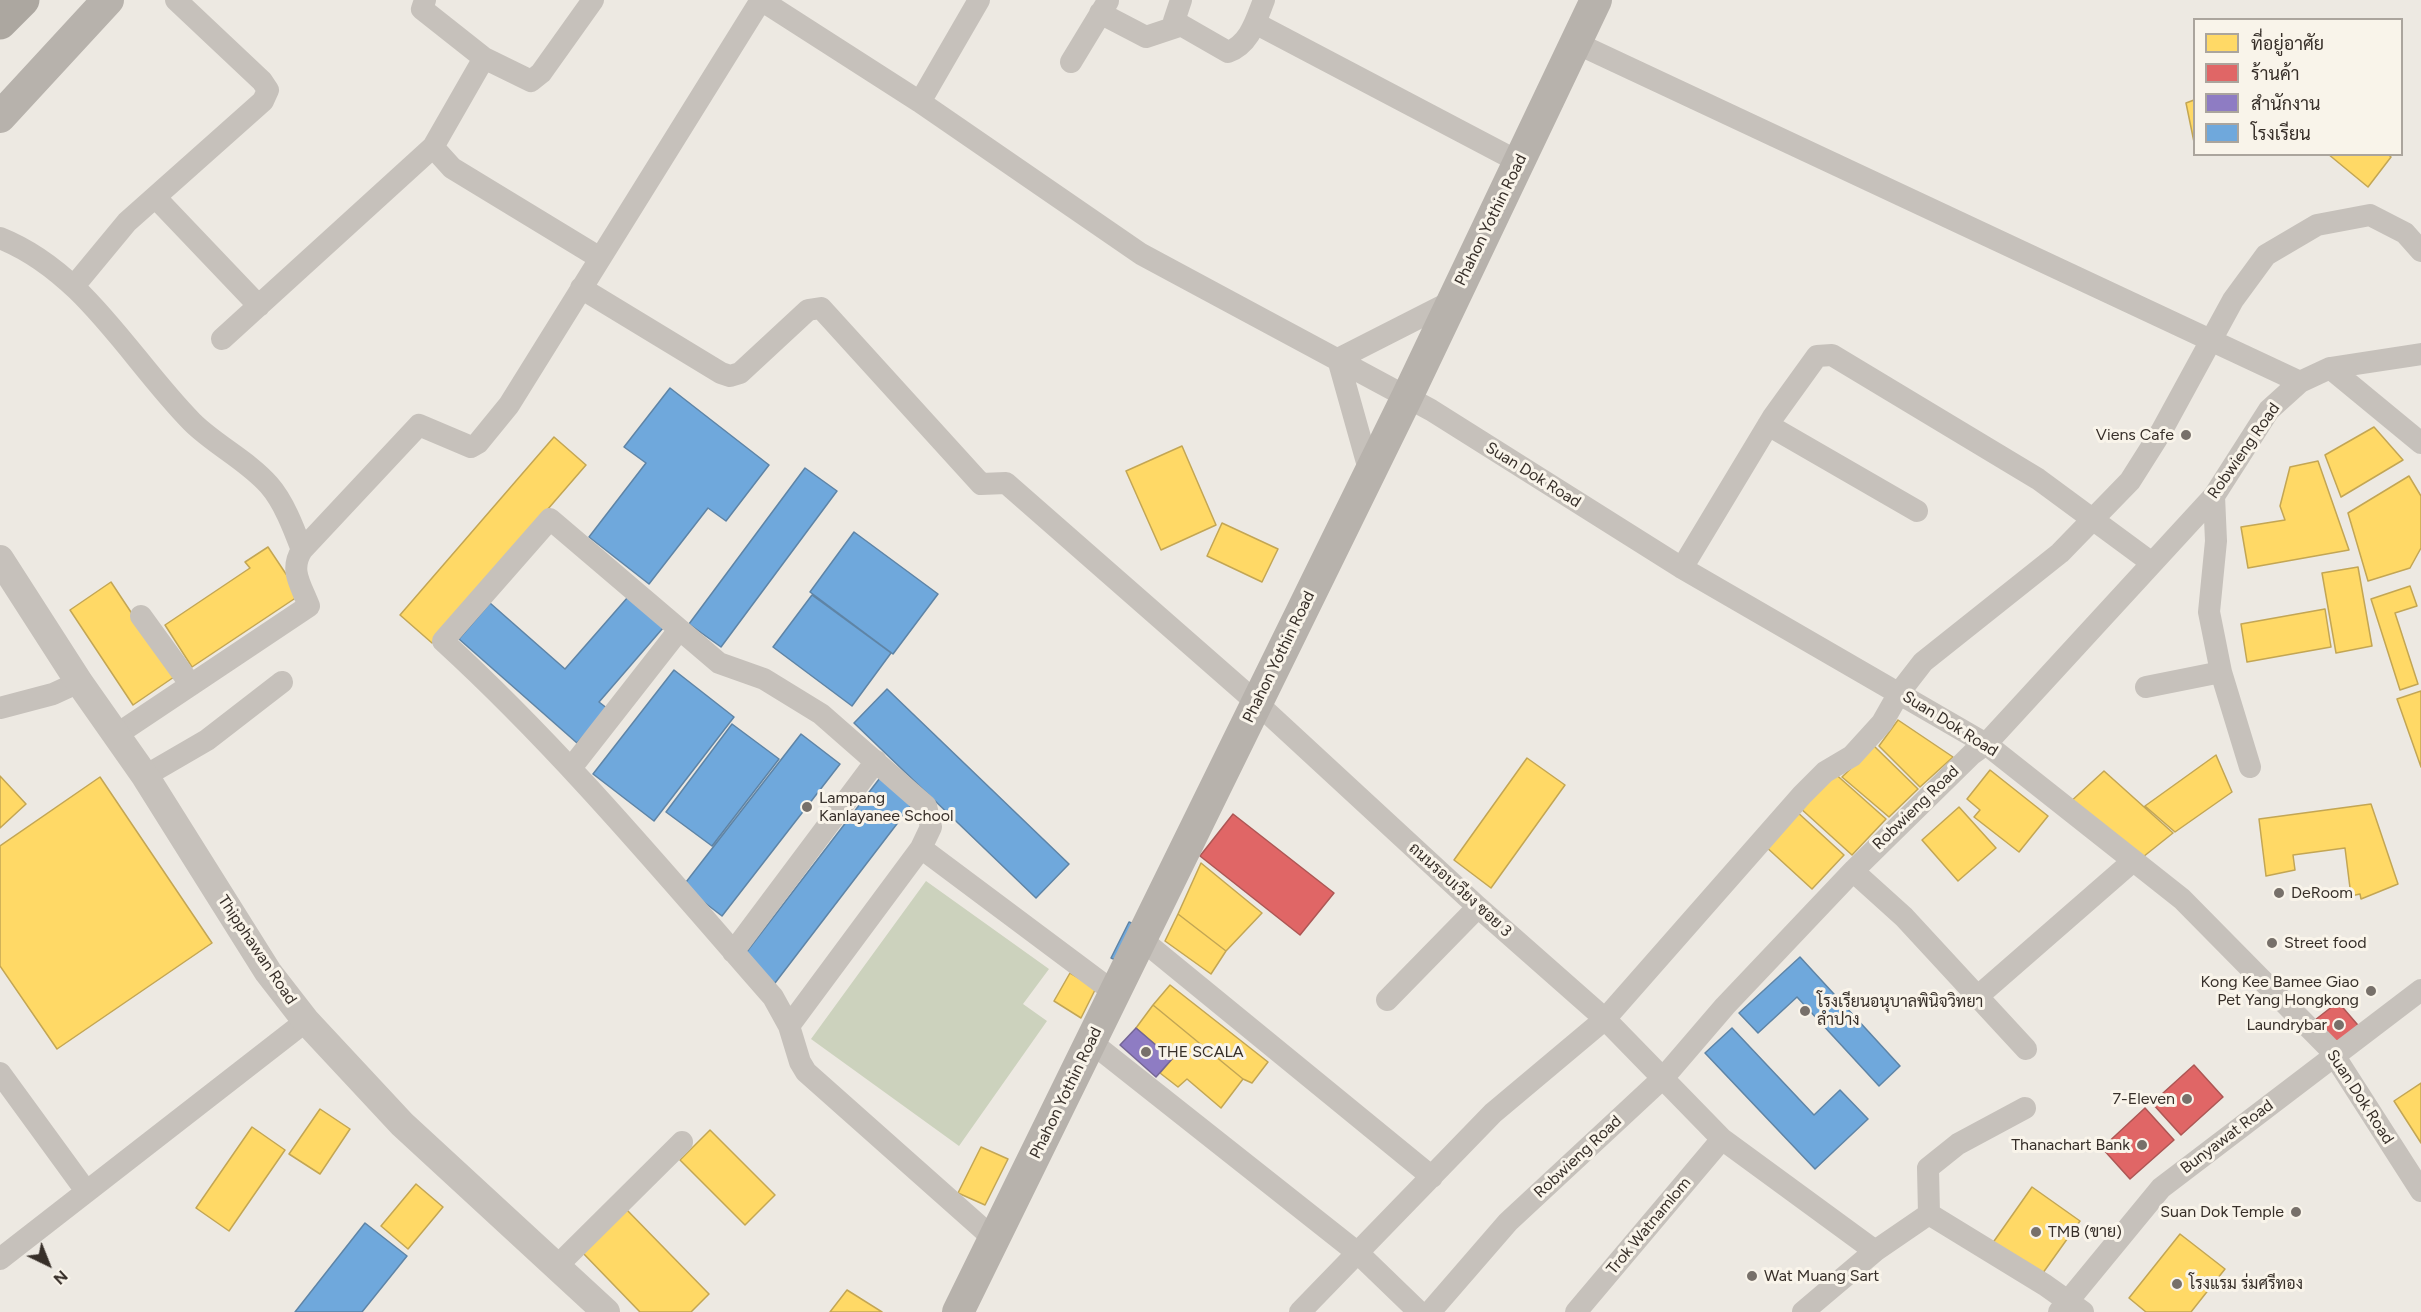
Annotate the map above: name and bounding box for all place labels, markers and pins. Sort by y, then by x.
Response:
place label: Viens Cafe [2096,425,2174,445]
marker: Viens Cafe [2179,428,2193,442]
place label: Lampang Kanlayanee School [819,788,954,826]
marker: Lampang Kanlayanee School [800,800,814,814]
place label: DeRoom [2291,883,2353,903]
marker: DeRoom [2272,886,2286,900]
place label: Street food [2284,933,2367,953]
marker: Street food [2265,936,2279,950]
place label: Kong Kee Bamee Giao Pet Yang Hongkong [2200,972,2359,1010]
marker: Kong Kee Bamee Giao Pet Yang Hongkong [2364,984,2378,998]
place label: โรงเรียนอนุบาลพินิจวิทยา ลำปาง [1817,992,1983,1030]
marker: โรงเรียนอนุบาลพินิจวิทยา ลำปาง [1798,1004,1812,1018]
place label: Laundrybar [2247,1015,2327,1035]
marker: Laundrybar [2332,1018,2346,1032]
place label: THE SCALA [1158,1042,1244,1062]
marker: THE SCALA [1139,1045,1153,1059]
place label: 7-Eleven [2112,1089,2175,1109]
marker: 7-Eleven [2180,1092,2194,1106]
place label: Thanachart Bank [2011,1135,2130,1155]
marker: Thanachart Bank [2135,1138,2149,1152]
place label: Suan Dok Temple [2160,1202,2284,1222]
marker: Suan Dok Temple [2289,1205,2303,1219]
place label: TMB (ขาย) [2048,1222,2122,1242]
marker: TMB (ขาย) [2029,1225,2043,1239]
place label: Wat Muang Sart [1764,1266,1879,1286]
marker: Wat Muang Sart [1745,1269,1759,1283]
place label: โรงแรม ร่มศรีทอง [2189,1274,2303,1294]
marker: โรงแรม ร่มศรีทอง [2170,1277,2184,1291]

